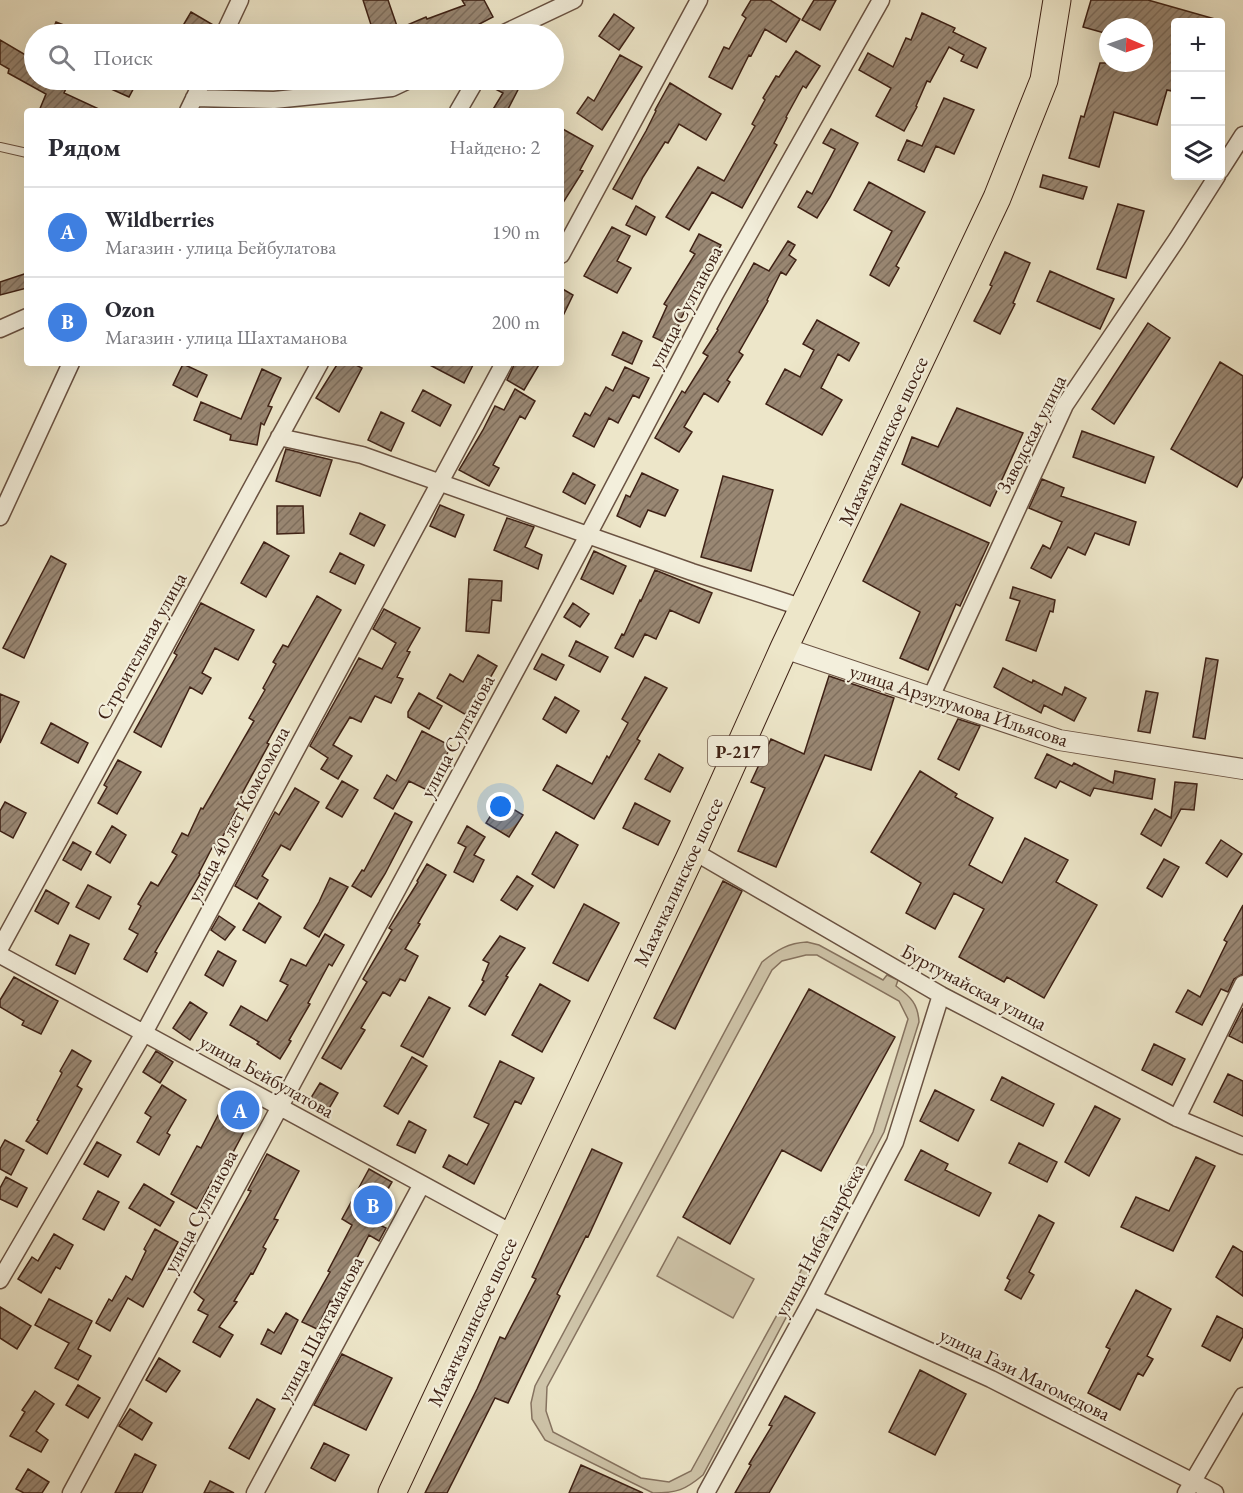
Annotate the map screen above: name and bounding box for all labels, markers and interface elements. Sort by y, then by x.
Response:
north arrow [1099,18,1153,72]
map controls [1171,18,1225,180]
button: + [1171,18,1225,72]
search box [24,24,564,90]
icon: search [45,41,78,74]
text: Поиск [93,43,153,72]
button: − [1171,72,1225,126]
button: layers [1171,126,1225,180]
text: Рядом [48,130,121,164]
text: Найдено: 2 [449,134,540,160]
text: Wildberries [105,205,214,234]
text: A [60,219,75,245]
text: 190 m [492,219,540,245]
text: Магазин · улица Бейбулатова [105,234,336,260]
street label: улица Султанова [642,241,728,373]
text: Ozon [105,295,155,324]
text: B [61,309,74,335]
text: 200 m [492,309,540,335]
text: Магазин · улица Шахтаманова [105,324,347,350]
street label: Махачкалинское шоссе [832,352,934,530]
street label: Заводская улица [990,370,1072,498]
street label: Строительная улица [90,568,192,724]
street label: улица Арзулумова Ильясова [846,657,1072,753]
street label: улица Султанова [414,670,500,802]
street label: улица 40 лет Комсомола [181,722,295,906]
road number: Р-217 [708,736,768,766]
your location [486,792,515,821]
street label: Махачкалинское шоссе [627,793,729,971]
street label: Буртунайская улица [897,938,1051,1036]
street label: улица Бейбулатова [195,1028,339,1124]
pin: A [220,1088,260,1132]
street label: улица Султанова [157,1145,243,1277]
street label: улица Ниба Гаирбека [768,1159,870,1321]
pin: B [354,1182,392,1228]
street label: Махачкалинское шоссе [421,1233,523,1411]
street label: улица Шахтаманова [271,1252,369,1406]
street label: улица Гази Магомедова [935,1321,1115,1427]

